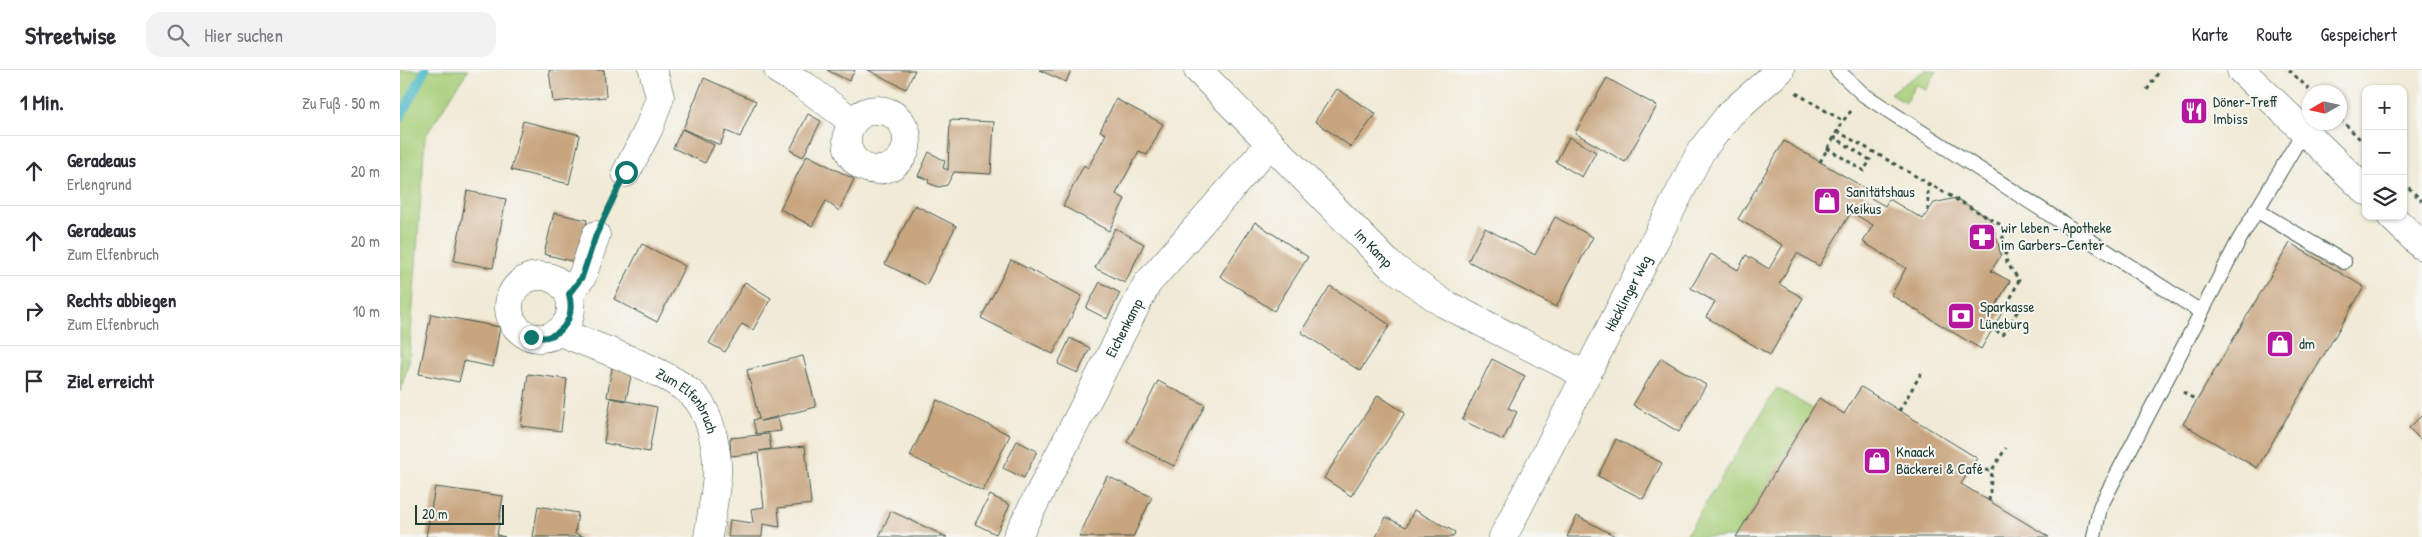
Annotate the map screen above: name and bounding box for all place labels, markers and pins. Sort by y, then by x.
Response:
place label: Döner-Treff Imbiss [2213,91,2278,129]
restaurant icon: Döner-Treff Imbiss [2179,96,2209,126]
place label: Sanitätshaus Keikus [1846,181,1915,219]
shop icon: Sanitätshaus Keikus [1812,186,1842,216]
place label: wir leben - Apotheke im Garbers-Center [2001,217,2112,255]
pharmacy icon: wir leben - Apotheke im Garbers-Center [1967,222,1997,252]
place label: Sparkasse Lüneburg [1980,296,2035,334]
bank icon: Sparkasse Lüneburg [1946,301,1976,331]
shop icon: dm [2265,329,2295,359]
place label: dm [2299,333,2315,354]
place label: Knaack Bäckerei & Café [1896,441,1983,479]
shop icon: Knaack Bäckerei & Café [1862,446,1892,476]

